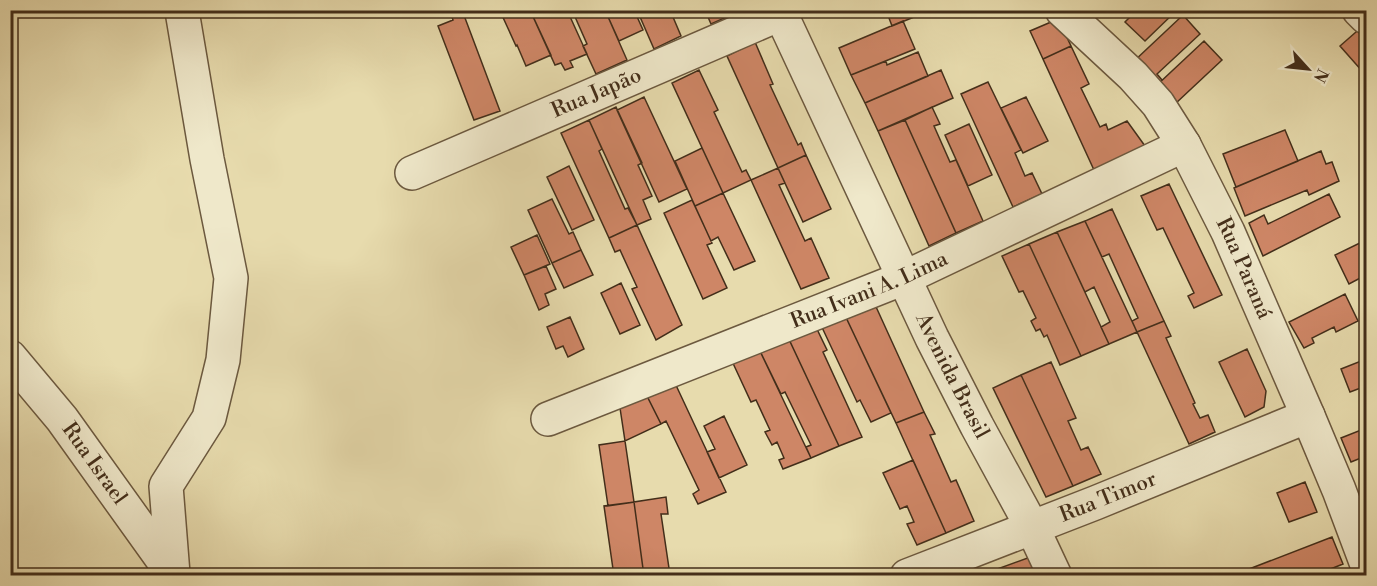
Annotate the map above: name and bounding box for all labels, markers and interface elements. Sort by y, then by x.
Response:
north arrow [1278,39,1338,99]
street label: Rua Japão [547,62,646,124]
text: N [1309,65,1332,86]
street label: Rua Paraná [1210,213,1277,323]
street label: Rua Ivani A. Lima [787,246,953,335]
street label: Avenida Brasil [909,308,995,444]
street label: Rua Israel [56,418,132,510]
street label: Rua Timor [1056,466,1161,528]

